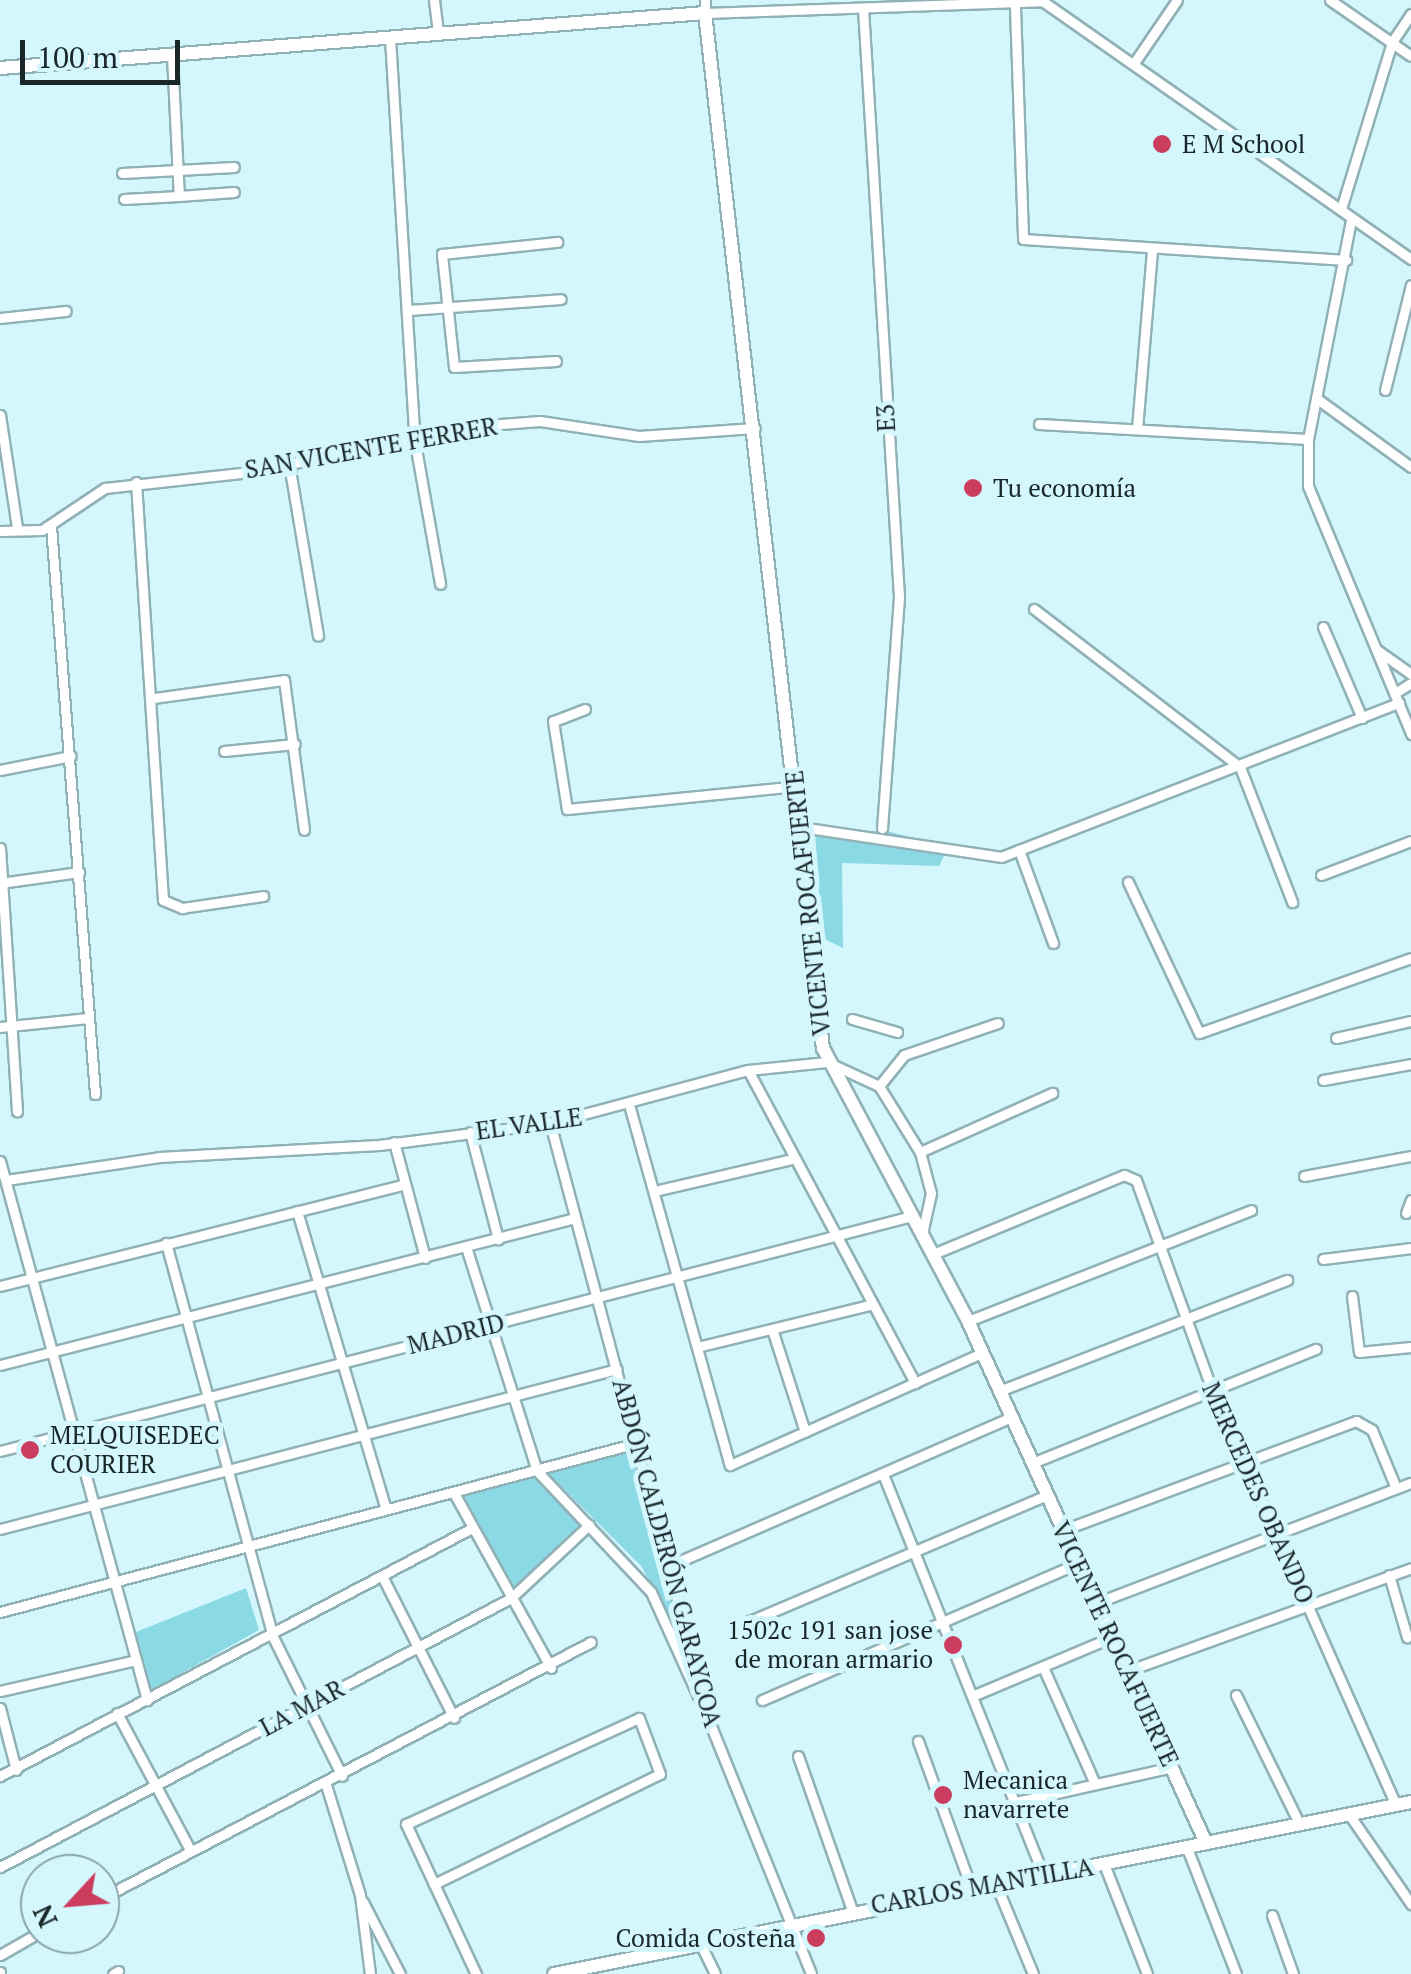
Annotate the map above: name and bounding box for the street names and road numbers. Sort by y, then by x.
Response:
street label: E3 [870,403,902,433]
street label: SAN VICENTE FERRER [242,411,500,485]
street label: VICENTE ROCAFUERTE [779,769,837,1037]
street label: EL VALLE [473,1102,585,1146]
street label: MADRID [404,1307,508,1361]
street label: ABDÓN CALDERÓN GARAYCOA [606,1376,728,1730]
street label: MERCEDES OBANDO [1196,1378,1320,1608]
street label: VICENTE ROCAFUERTE [1045,1517,1185,1771]
street label: LA MAR [255,1673,349,1743]
street label: CARLOS MANTILLA [868,1852,1096,1920]

